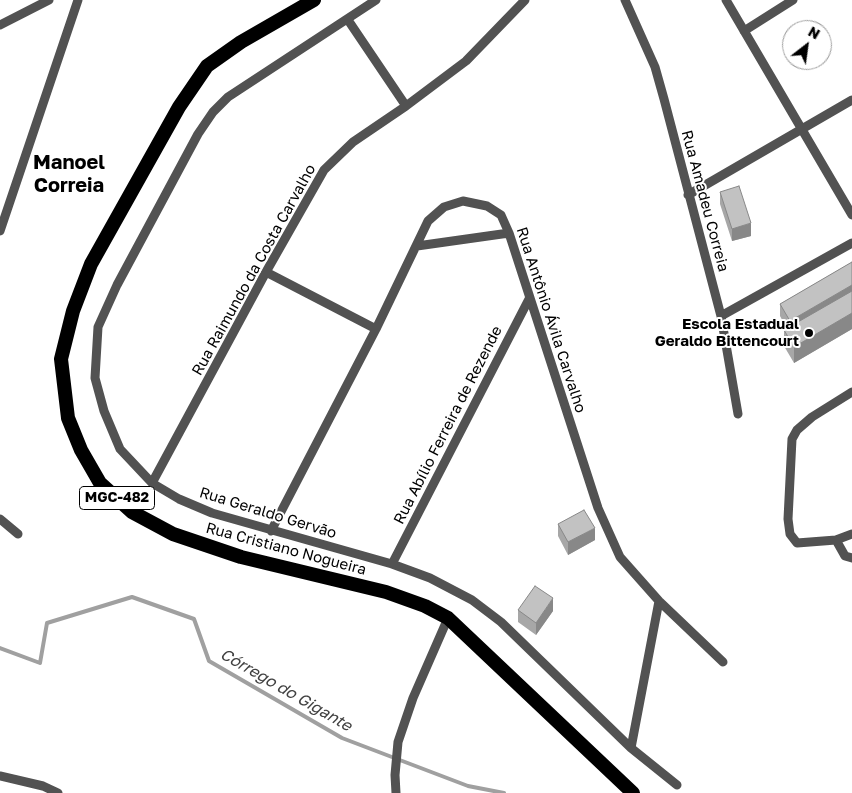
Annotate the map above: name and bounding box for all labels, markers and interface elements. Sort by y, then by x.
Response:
north arrow [782,20,832,70]
text: N [805,22,823,42]
street label: Rua Amadeu Correia [677,128,733,274]
district label: Manoel Correia [33,151,105,198]
street label: Rua Raimundo da Costa Carvalho [188,161,320,379]
street label: Rua Antônio Ávila Carvalho [512,225,590,415]
place label: Escola Estadual Geraldo Bittencourt [655,315,799,350]
street label: Rua Abílio Ferreira de Rezende [390,323,506,527]
marker: Escola Estadual Geraldo Bittencourt [803,327,815,339]
street label: Rua Geraldo Gervão [197,484,339,542]
road number: MGC-482 [80,486,154,509]
street label: Rua Cristiano Nogueira [204,519,368,579]
water label: Córrego do Gigante [217,644,355,736]

